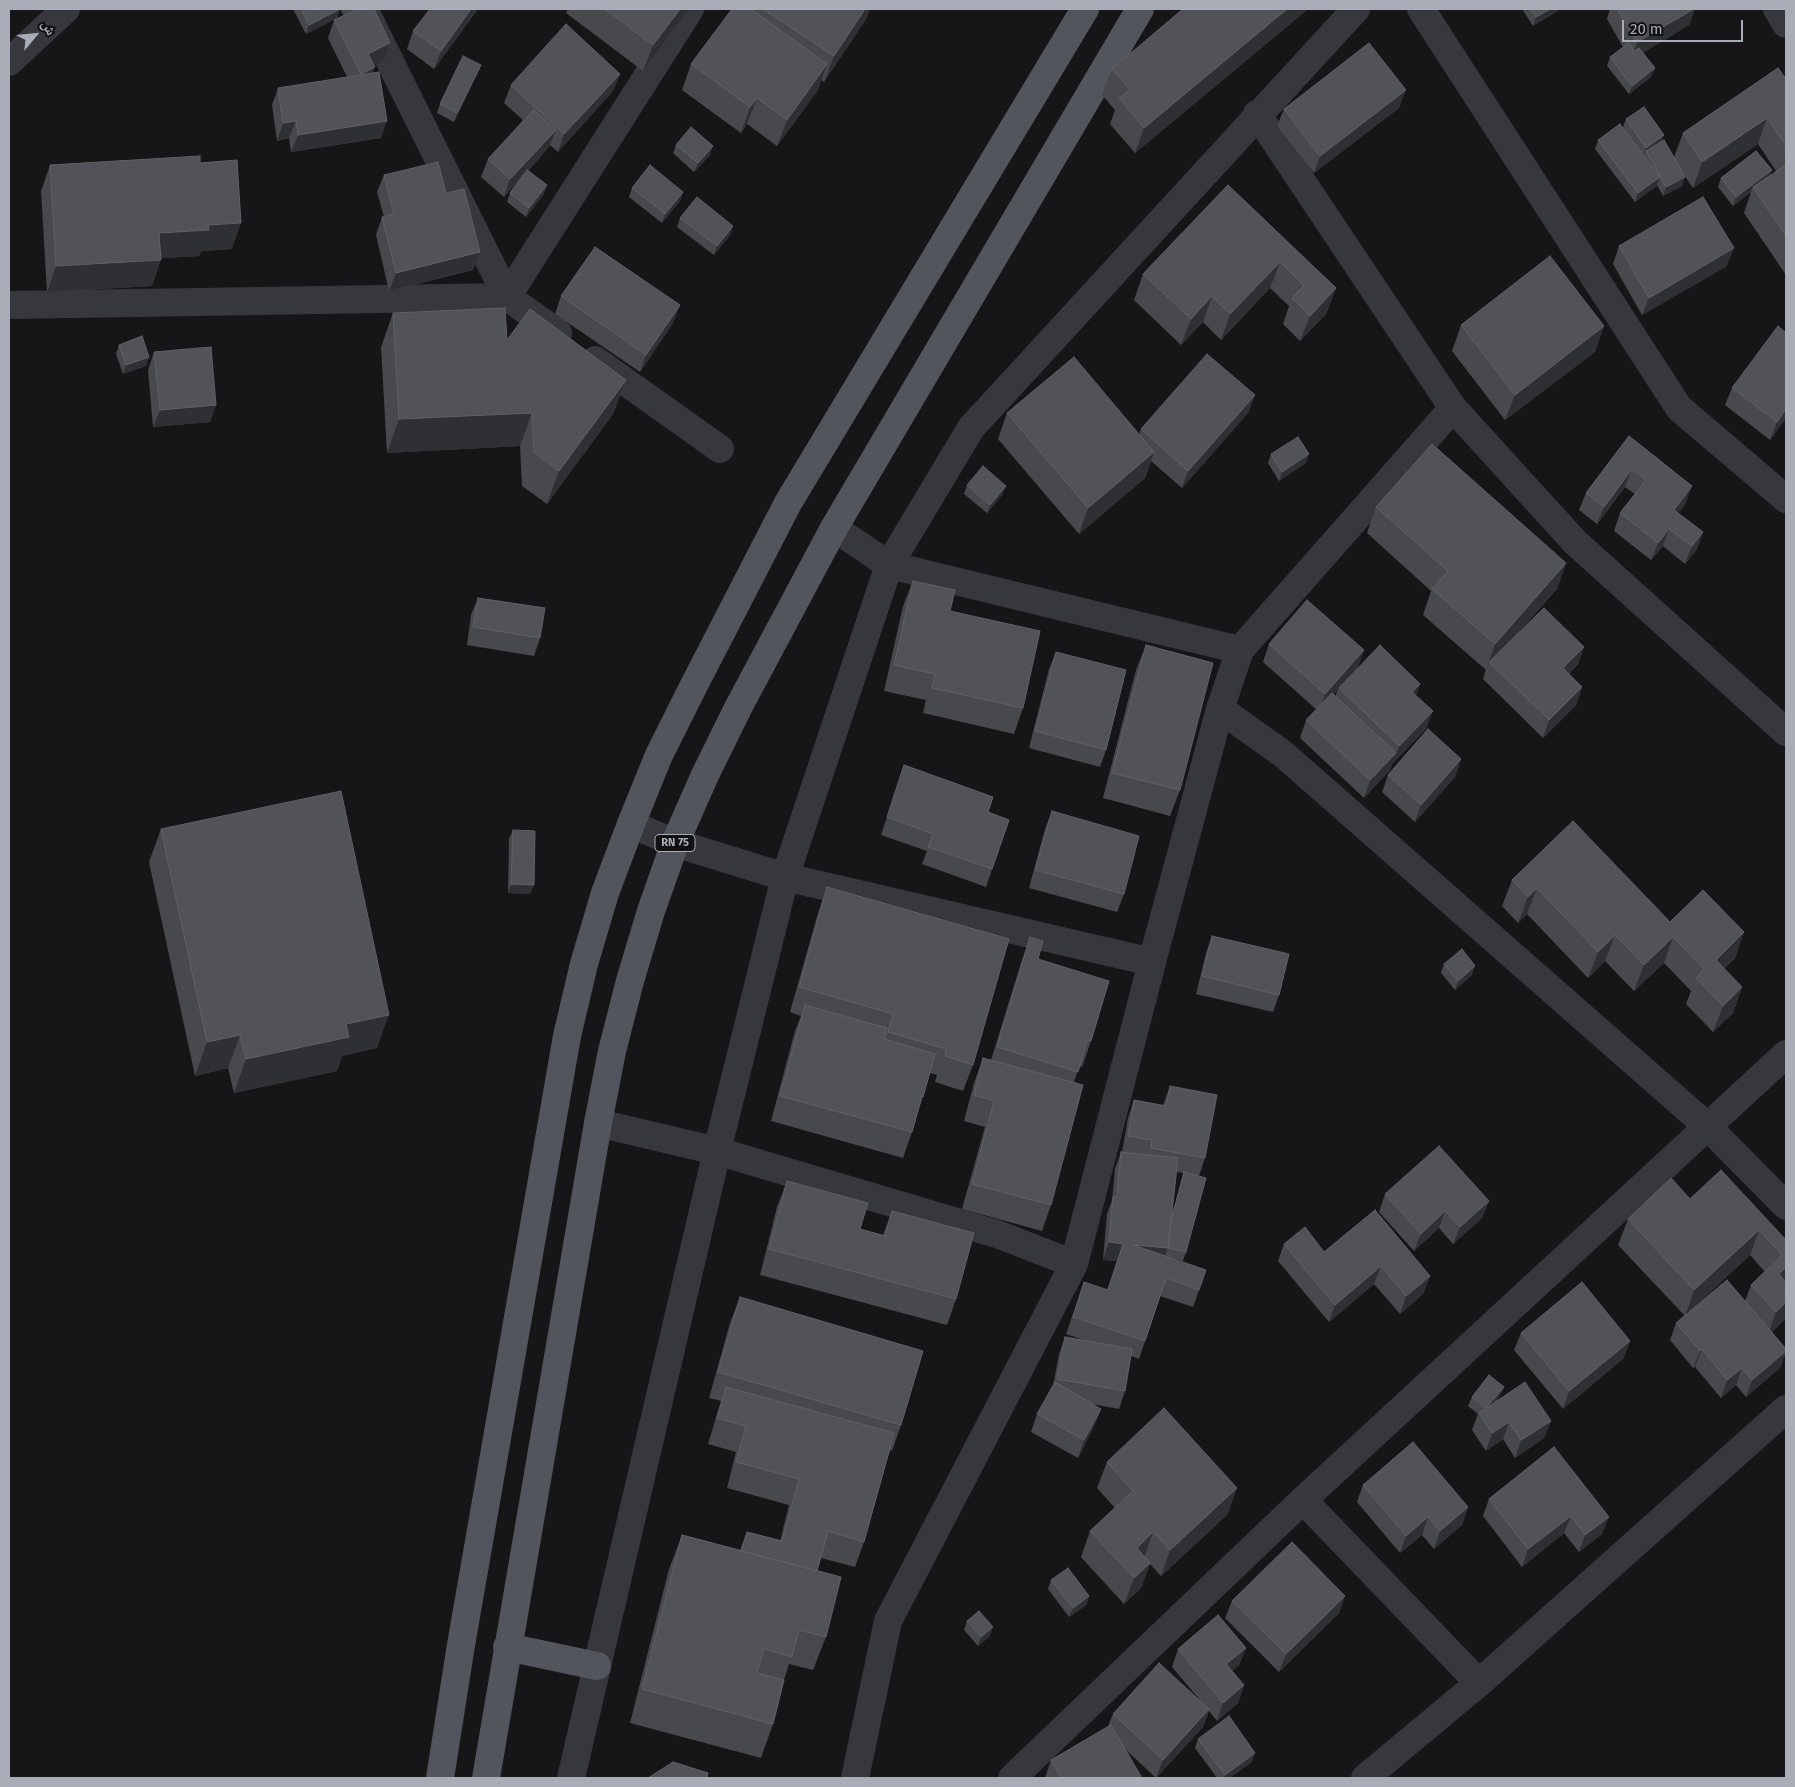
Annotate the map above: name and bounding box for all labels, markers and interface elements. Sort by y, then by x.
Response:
north arrow [10,10,60,60]
scale bar [1625,10,1746,42]
text: ش [38,17,60,38]
text: 20 m [1630,20,1663,38]
road number: RN 75 [655,834,695,851]

